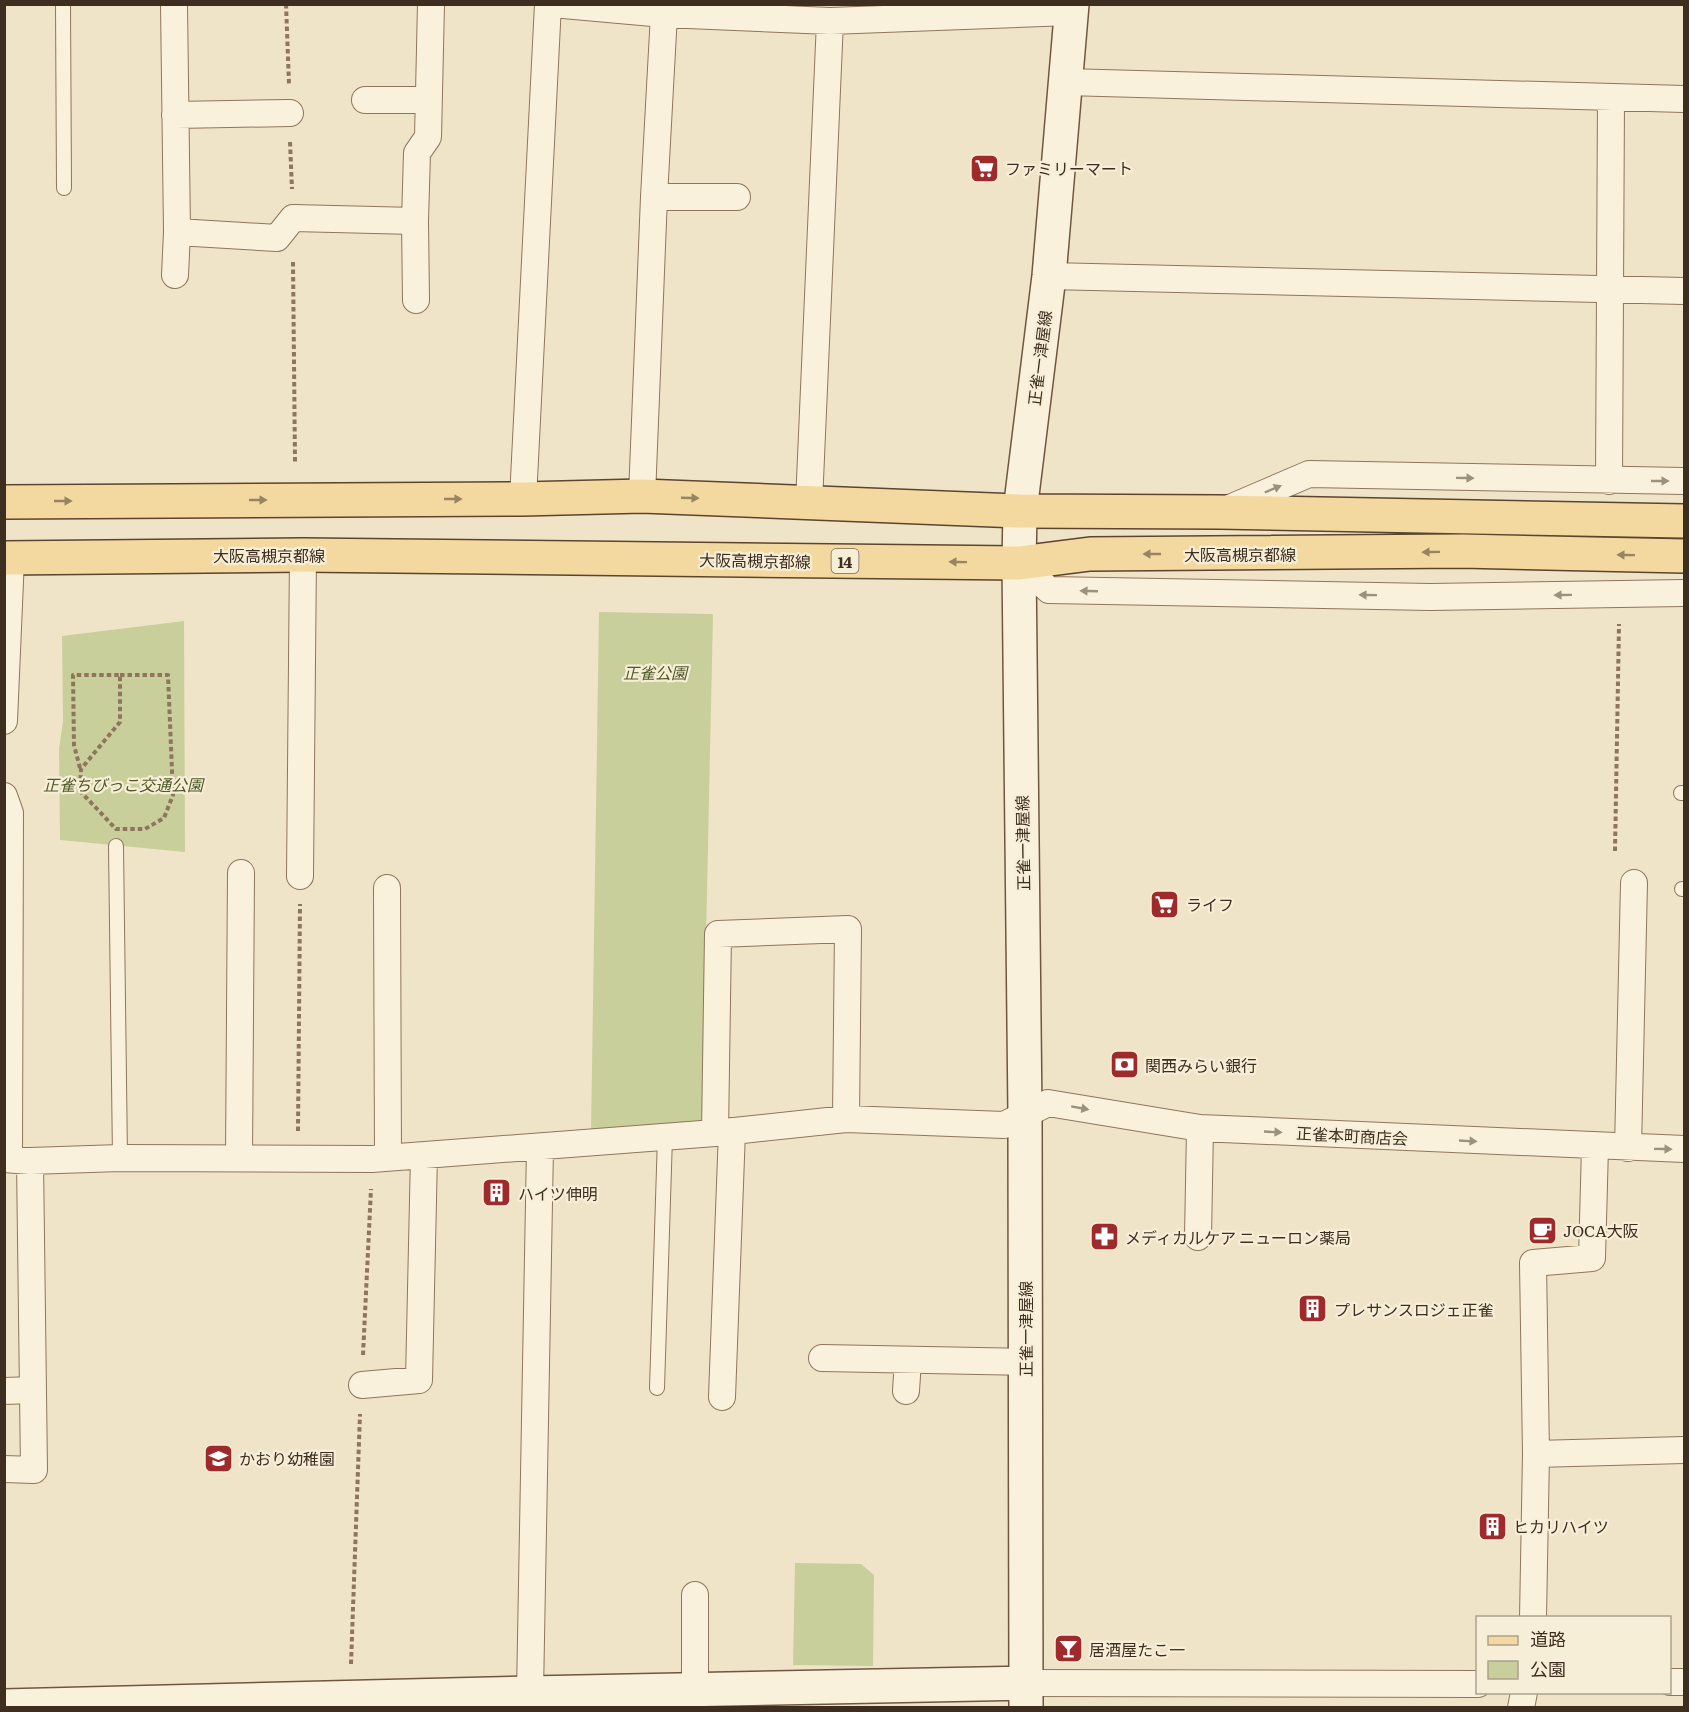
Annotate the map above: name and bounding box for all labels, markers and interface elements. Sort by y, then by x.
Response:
supermarket icon: ファミリーマート [968,152,1000,184]
place label: ファミリーマート [1005,156,1133,180]
street label: 正雀一津屋線 [1021,309,1057,407]
one-way arrow [1455,473,1474,482]
one-way arrow [1650,476,1669,486]
one-way arrow [1264,484,1282,494]
one-way arrow [443,494,462,504]
one-way arrow [680,494,699,503]
one-way arrow [248,495,267,505]
one-way arrow [53,496,72,506]
street label: 大阪高槻京都線 [1184,542,1296,566]
street label: 大阪高槻京都線 [213,543,325,567]
street label: 大阪高槻京都線 [699,547,811,573]
one-way arrow [1422,547,1441,557]
road number: 14 [832,549,858,573]
one-way arrow [1143,549,1162,559]
one-way arrow [1617,550,1636,560]
one-way arrow [948,558,967,567]
one-way arrow [1080,587,1099,596]
one-way arrow [1359,590,1378,600]
one-way arrow [1554,590,1573,600]
park label: 正雀公園 [623,660,689,684]
park label: 正雀ちびっこ交通公園 [43,772,205,796]
street label: 正雀一津屋線 [1009,795,1035,891]
supermarket icon: ライフ [1149,888,1181,920]
place label: ライフ [1186,892,1234,916]
bank icon: 関西みらい銀行 [1108,1049,1140,1081]
place label: 関西みらい銀行 [1145,1053,1257,1077]
one-way arrow [1071,1104,1090,1113]
street label: 正雀本町商店会 [1295,1120,1409,1150]
one-way arrow [1264,1127,1283,1136]
one-way arrow [1459,1136,1478,1145]
one-way arrow [1654,1144,1673,1154]
building icon: ハイツ伸明 [481,1177,513,1209]
place label: ハイツ伸明 [518,1181,598,1205]
cafe icon: JOCA大阪 [1526,1214,1558,1246]
place label: JOCA大阪 [1563,1218,1639,1242]
pharmacy icon: メディカルケア ニューロン薬局 [1088,1221,1120,1253]
place label: メディカルケア ニューロン薬局 [1125,1225,1351,1249]
street label: 正雀一津屋線 [1013,1281,1037,1377]
building icon: プレサンスロジェ正雀 [1297,1293,1329,1325]
place label: プレサンスロジェ正雀 [1334,1297,1494,1321]
school or university icon: かおり幼稚園 [202,1442,234,1474]
place label: かおり幼稚園 [239,1446,335,1470]
building icon: ヒカリハイツ [1476,1510,1508,1542]
place label: ヒカリハイツ [1513,1514,1609,1538]
legend [1476,1616,1671,1694]
text: 道路 [1530,1625,1566,1652]
bar icon: 居酒屋たこ一 [1052,1633,1084,1665]
place label: 居酒屋たこ一 [1089,1637,1185,1661]
text: 公園 [1530,1655,1566,1682]

